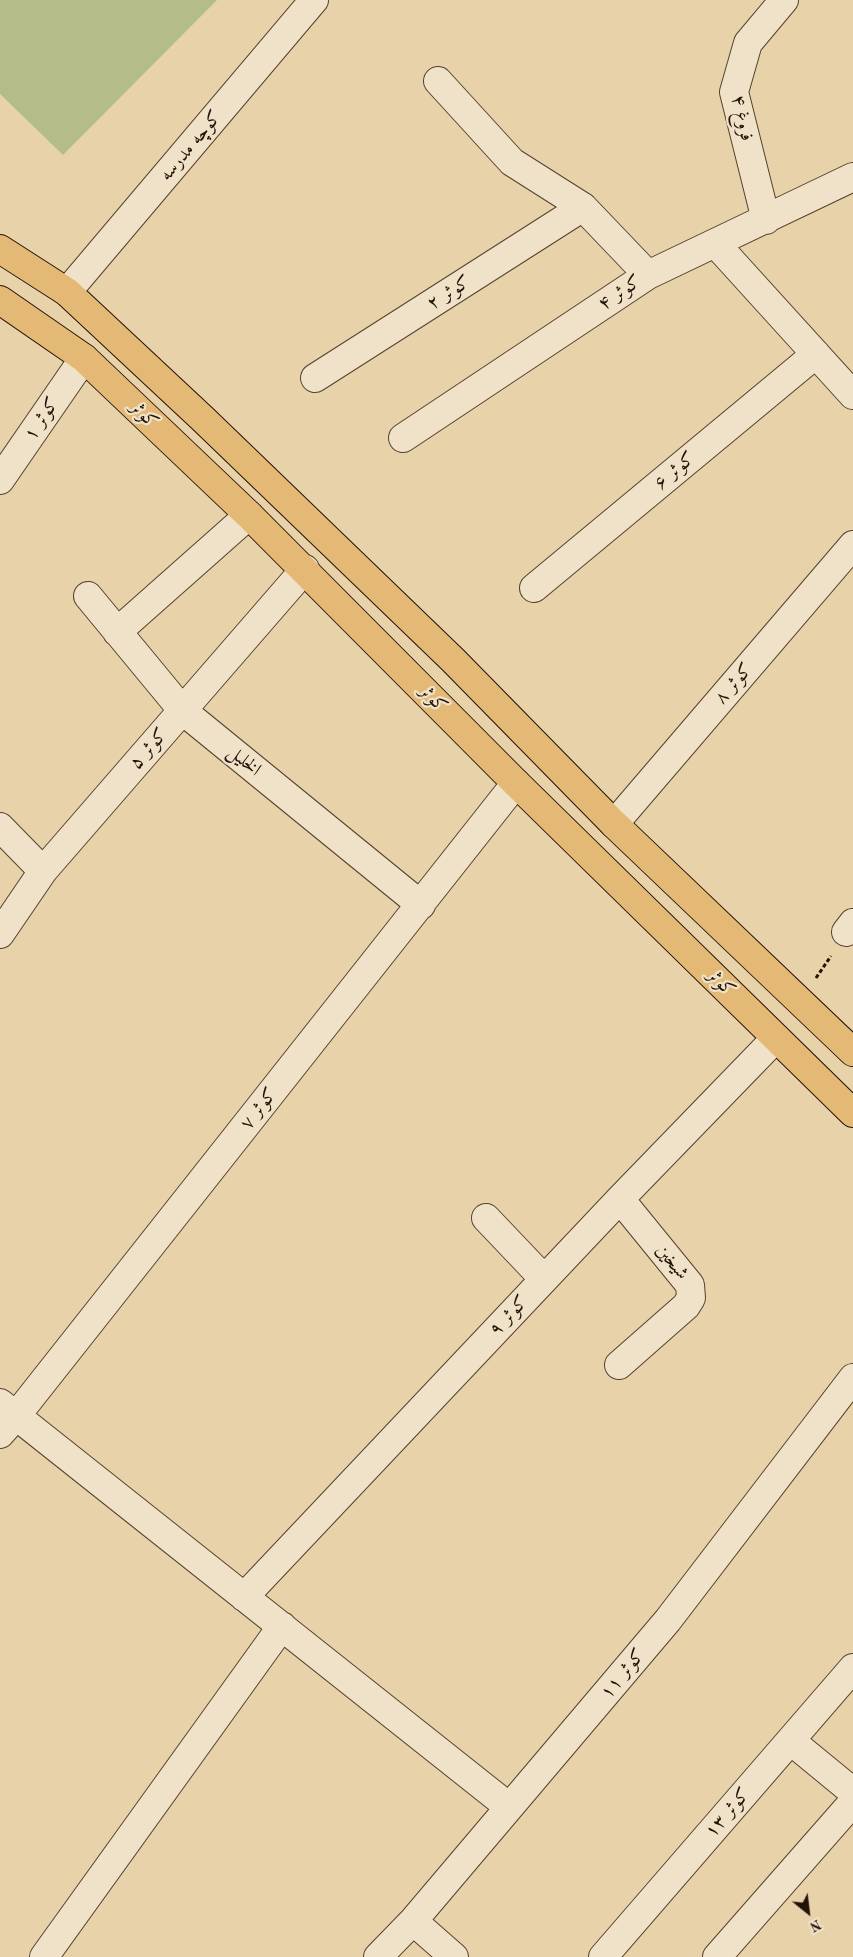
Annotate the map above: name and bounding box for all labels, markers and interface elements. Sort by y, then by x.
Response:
street label: فروغ ۴ [726,93,758,143]
street label: کوچه مدرسه [155,106,227,186]
street label: کوثر ۴ [594,270,646,316]
street label: کوثر ۲ [423,271,475,315]
street label: کوثر ۱ [19,393,65,445]
street label: کوثر [125,396,163,434]
street label: کوثر ۶ [650,447,700,495]
street label: کوثر ۸ [710,659,758,709]
street label: کوثر [414,680,452,718]
street label: کوثر ۵ [125,724,173,774]
street label: الخلیل [223,741,265,781]
street label: کوثر [702,964,740,1002]
street label: کوثر ۷ [236,1083,282,1135]
street label: شیخین [650,1239,694,1285]
street label: کوثر ۹ [485,1291,533,1341]
street label: کوثر ۱۱ [596,1644,650,1704]
street label: کوثر ۱۳ [700,1784,756,1842]
north arrow [783,1887,833,1937]
text: N [807,1916,823,1934]

